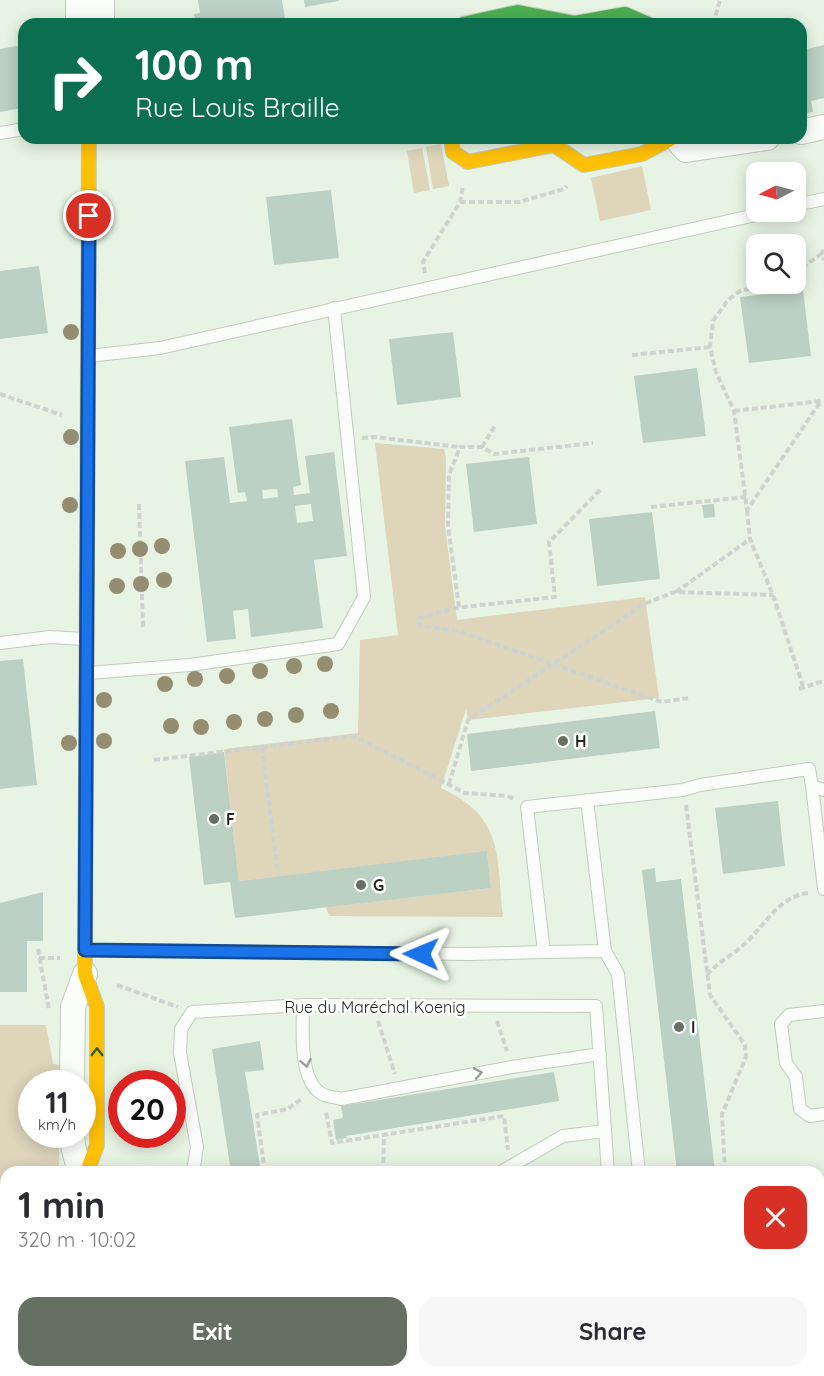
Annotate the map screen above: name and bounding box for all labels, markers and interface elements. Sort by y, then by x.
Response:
text: 100 m [135,38,253,91]
icon: right [36,42,114,120]
text: Rue Louis Braille [135,90,340,124]
north arrow [746,162,806,222]
map controls [746,162,806,294]
pin [63,190,114,241]
icon: arrive [72,199,105,232]
button: search [746,234,806,294]
place label: H [575,731,587,751]
marker: H [556,734,570,748]
place label: F [226,809,235,829]
marker: F [207,812,221,826]
place label: G [373,875,384,895]
marker: G [354,878,368,892]
position arrow [389,922,453,986]
street label: Rue du Maréchal Koenig [284,997,466,1017]
place label: I [691,1017,695,1037]
marker: I [672,1020,686,1034]
one-way arrow [91,1047,103,1056]
one-way arrow [299,1058,312,1068]
one-way arrow [474,1068,483,1080]
speed limit sign: 20 [108,1070,186,1148]
text: 11 [45,1083,69,1121]
text: km/h [38,1115,76,1134]
text: 1 min [18,1182,105,1227]
button: close [744,1186,807,1249]
text: 320 m · 10:02 [18,1227,136,1252]
button: Exit [18,1297,407,1366]
button: Share [419,1297,807,1366]

